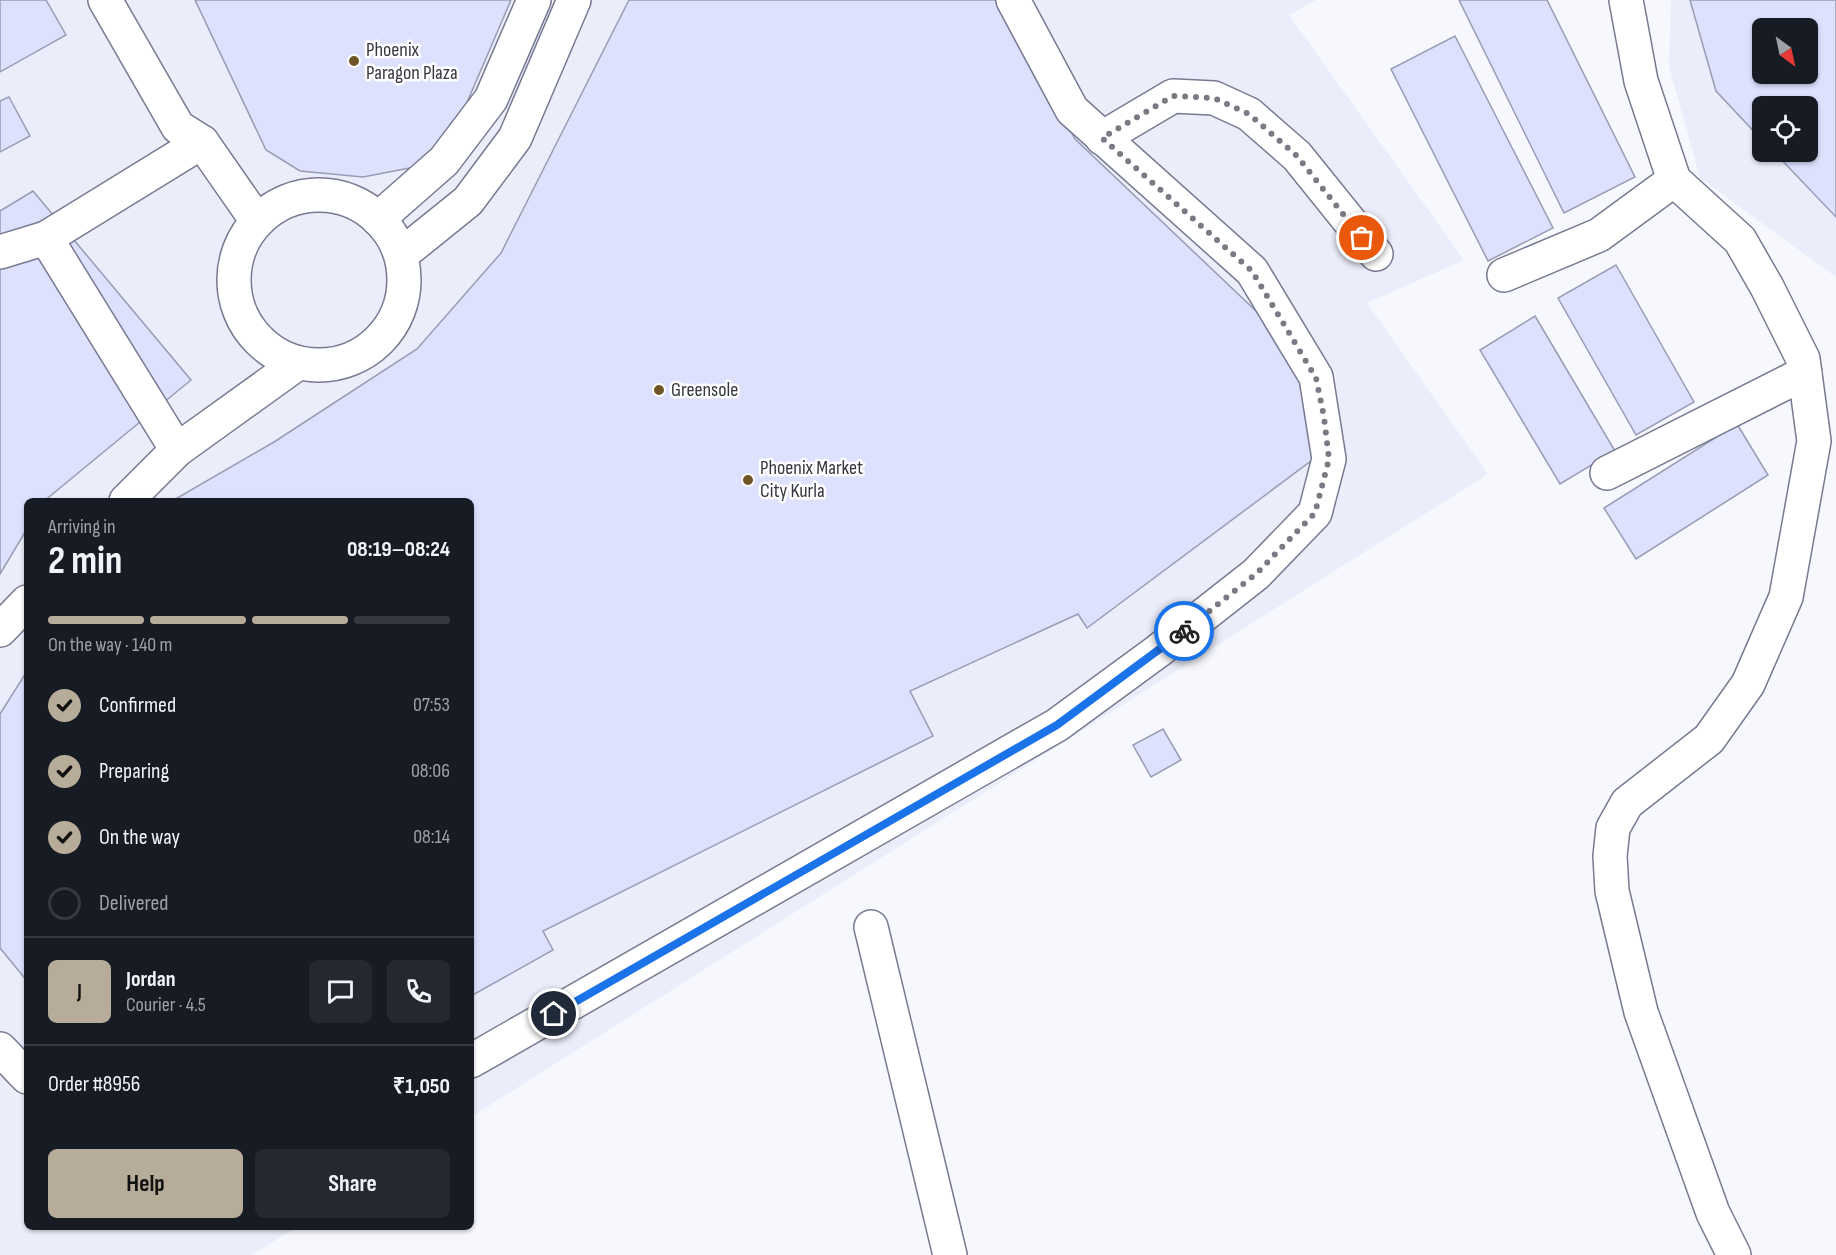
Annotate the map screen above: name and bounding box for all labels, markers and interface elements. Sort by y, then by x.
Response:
north arrow [1752,18,1818,84]
map controls [1752,18,1818,162]
place label: Phoenix Paragon Plaza [366,38,458,85]
marker: Phoenix Paragon Plaza [347,54,361,68]
button: locate [1752,96,1818,162]
pin [1336,212,1387,263]
icon: bag [1345,221,1378,254]
place label: Greensole [671,378,738,402]
marker: Greensole [652,383,666,397]
place label: Phoenix Market City Kurla [760,456,863,503]
marker: Phoenix Market City Kurla [741,473,755,487]
text: Arriving in [48,515,116,539]
text: 08:19–08:24 [347,536,450,563]
text: 2 min [48,538,122,585]
courier [1154,601,1214,661]
icon: bike [1168,615,1201,648]
text: On the way · 140 m [48,633,172,657]
icon: check [48,689,81,722]
text: Confirmed [99,692,176,719]
text: 07:53 [413,693,450,717]
icon: check [48,755,81,788]
text: Preparing [99,758,169,785]
text: 08:06 [411,759,450,783]
icon: check [48,821,81,854]
text: On the way [99,824,180,851]
text: 08:14 [413,825,450,849]
text: Delivered [99,890,168,917]
button: chat [309,960,372,1023]
button: phone [387,960,450,1023]
text: Jordan [126,966,175,993]
text: J [77,978,82,1005]
pin [528,988,579,1039]
text: Courier · 4.5 [126,993,206,1017]
icon: home [537,997,570,1030]
text: Order #8956 [48,1071,141,1098]
text: ₹1,050 [393,1073,450,1100]
button: Help [48,1149,243,1218]
button: Share [255,1149,450,1218]

